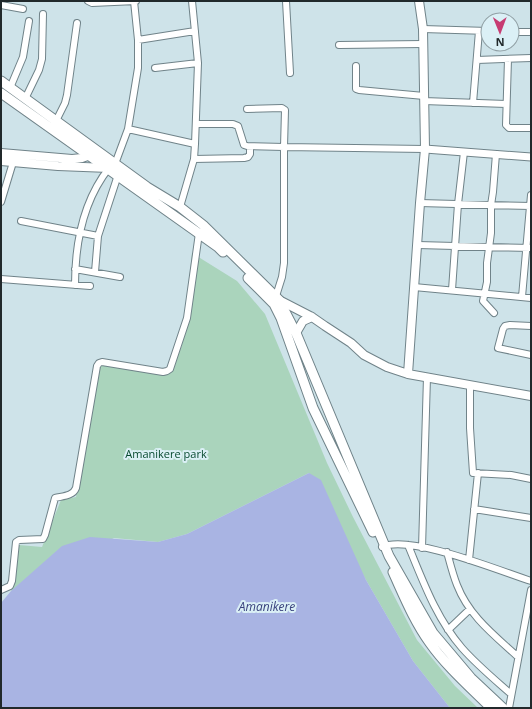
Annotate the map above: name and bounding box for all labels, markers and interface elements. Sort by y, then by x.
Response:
north arrow [480,12,520,52]
text: N [496,35,505,50]
park label: Amanikere park [125,446,207,461]
water label: Amanikere [238,598,295,615]

